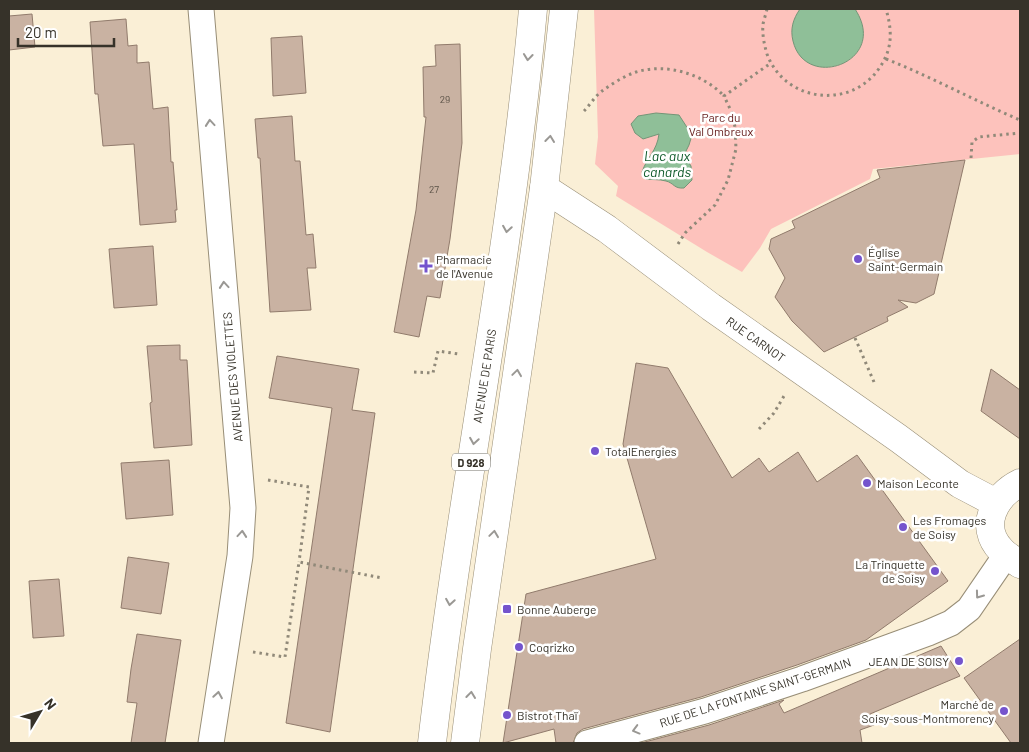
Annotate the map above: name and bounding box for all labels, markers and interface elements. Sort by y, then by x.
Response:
scale bar [18,15,114,47]
text: 20 m [25,23,57,41]
one-way arrow [523,54,534,62]
house number: 29 [440,93,450,105]
park label: Parc du Val Ombreux [689,110,754,138]
one-way arrow [205,119,216,127]
one-way arrow [544,135,555,143]
water label: Lac aux canards [643,147,691,180]
house number: 27 [429,183,439,195]
one-way arrow [502,225,513,233]
place label: Église Saint-Germain [868,245,943,273]
place label: Pharmacie de l'Avenue [436,252,493,280]
marker: Église Saint-Germain [852,253,864,265]
marker: Pharmacie de l'Avenue [420,260,432,272]
one-way arrow [218,281,229,289]
street label: AVENUE DES VIOLETTES [219,312,245,442]
street label: RUE CARNOT [724,313,788,365]
street label: AVENUE DE PARIS [470,328,498,424]
one-way arrow [511,369,522,377]
one-way arrow [470,437,480,446]
place label: TotalEnergies [605,444,677,458]
marker: TotalEnergies [589,445,601,457]
road number: D 928 [452,454,490,471]
place label: Maison Leconte [877,476,959,490]
marker: Maison Leconte [861,477,873,489]
place label: Les Fromages de Soisy [913,513,987,541]
marker: Les Fromages de Soisy [897,521,909,533]
one-way arrow [236,530,247,538]
one-way arrow [488,530,498,538]
place label: La Trinquette de Soisy [855,557,925,585]
marker: La Trinquette de Soisy [929,565,941,577]
one-way arrow [976,589,984,598]
one-way arrow [445,598,456,606]
place label: Bonne Auberge [517,602,596,616]
marker: Bonne Auberge [501,603,513,615]
place label: Coqrizko [529,640,575,654]
marker: Coqrizko [513,641,525,653]
street label: RUE DE LA FONTAINE SAINT-GERMAIN [657,654,853,730]
place label: JEAN DE SOISY [869,654,949,668]
marker: JEAN DE SOISY [953,655,965,667]
north arrow [15,687,65,737]
one-way arrow [213,691,223,699]
one-way arrow [465,691,476,699]
text: N [41,695,60,713]
place label: Marché de Soisy-sous-Montmorency [862,697,994,725]
marker: Marché de Soisy-sous-Montmorency [998,705,1010,717]
place label: Bistrot Thaï [517,708,578,722]
marker: Bistrot Thaï [501,709,513,721]
one-way arrow [631,724,640,735]

